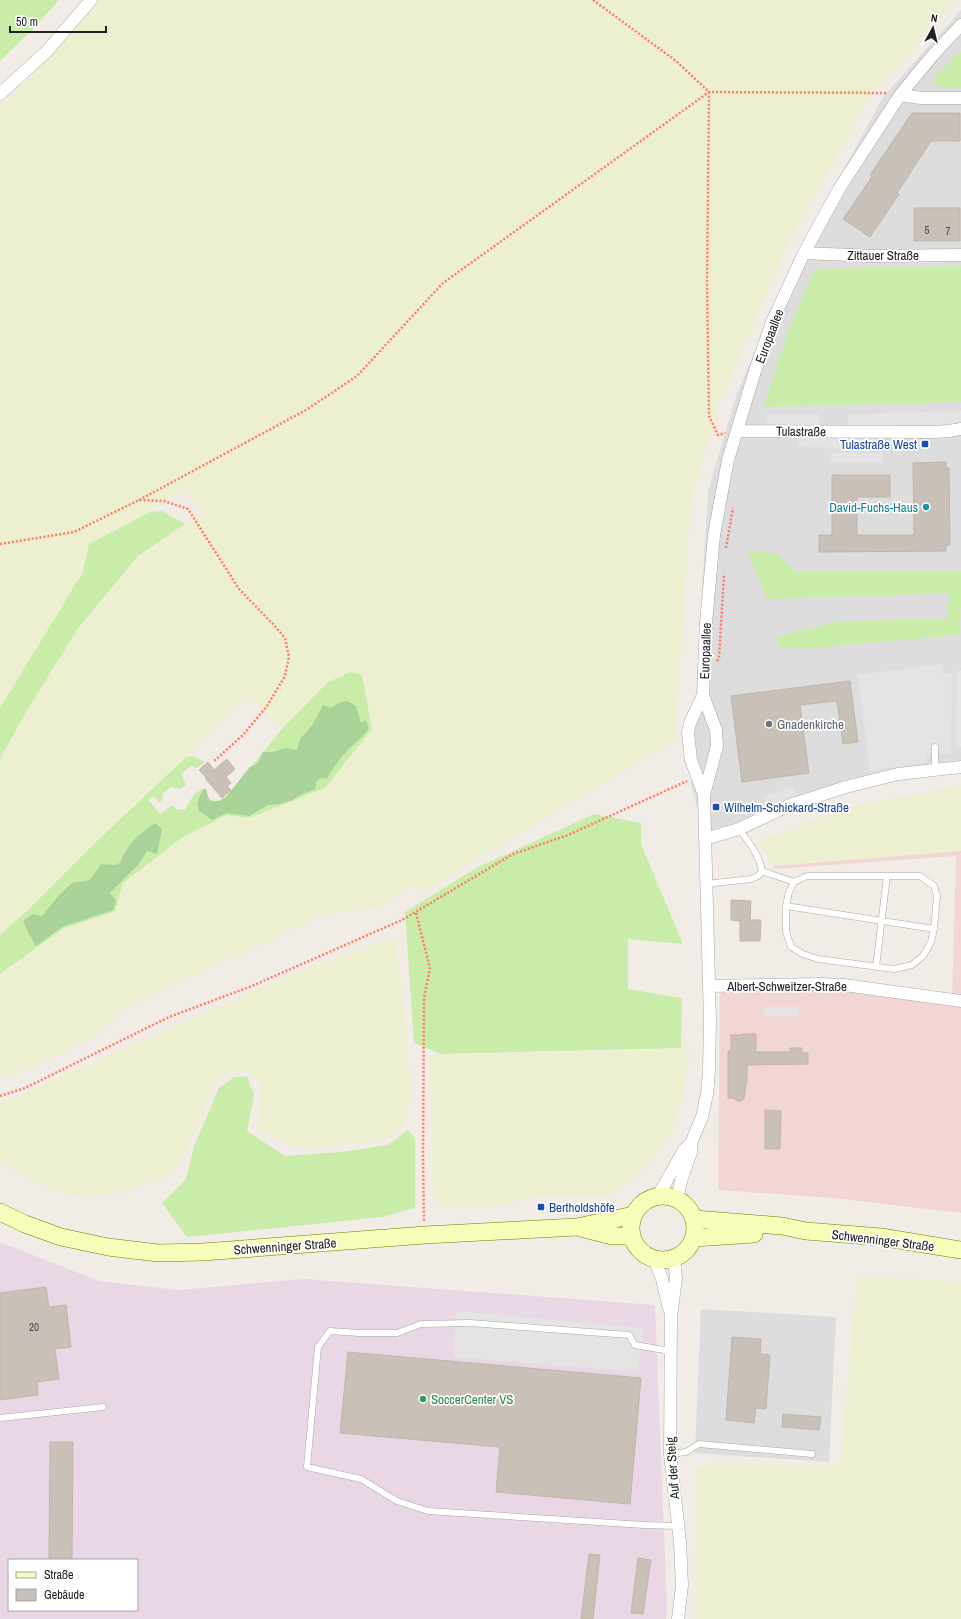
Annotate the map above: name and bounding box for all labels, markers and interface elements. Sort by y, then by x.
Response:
scale bar [10,8,106,34]
north arrow [913,8,953,48]
text: N [930,11,939,25]
text: 50 m [16,14,38,30]
house number: 5 [924,223,930,237]
house number: 7 [945,224,951,238]
street label: Zittauer Straße [847,247,919,264]
street label: Europaallee [751,307,788,366]
street label: Tulastraße [776,423,826,440]
place label: Tulastraße West [840,436,917,453]
marker: Tulastraße West [920,439,930,449]
place label: David-Fuchs-Haus [829,499,918,516]
marker: David-Fuchs-Haus [921,502,931,512]
street label: Europaallee [696,622,715,680]
place label: Gnadenkirche [777,716,844,733]
marker: Gnadenkirche [764,719,774,729]
place label: Wilhelm-Schickard-Straße [724,799,849,816]
marker: Wilhelm-Schickard-Straße [711,802,721,812]
street label: Albert-Schweitzer-Straße [726,978,847,995]
place label: Bertholdshöfe [549,1199,615,1216]
marker: Bertholdshöfe [536,1202,546,1212]
street label: Schwenninger Straße [831,1226,935,1255]
street label: Schwenninger Straße [233,1234,337,1259]
house number: 20 [29,1320,39,1334]
place label: SoccerCenter VS [431,1391,513,1408]
marker: SoccerCenter VS [418,1394,428,1404]
street label: Auf der Steig [662,1436,683,1501]
legend [8,1559,138,1611]
text: Straße [44,1567,74,1583]
text: Gebäude [44,1587,85,1603]

